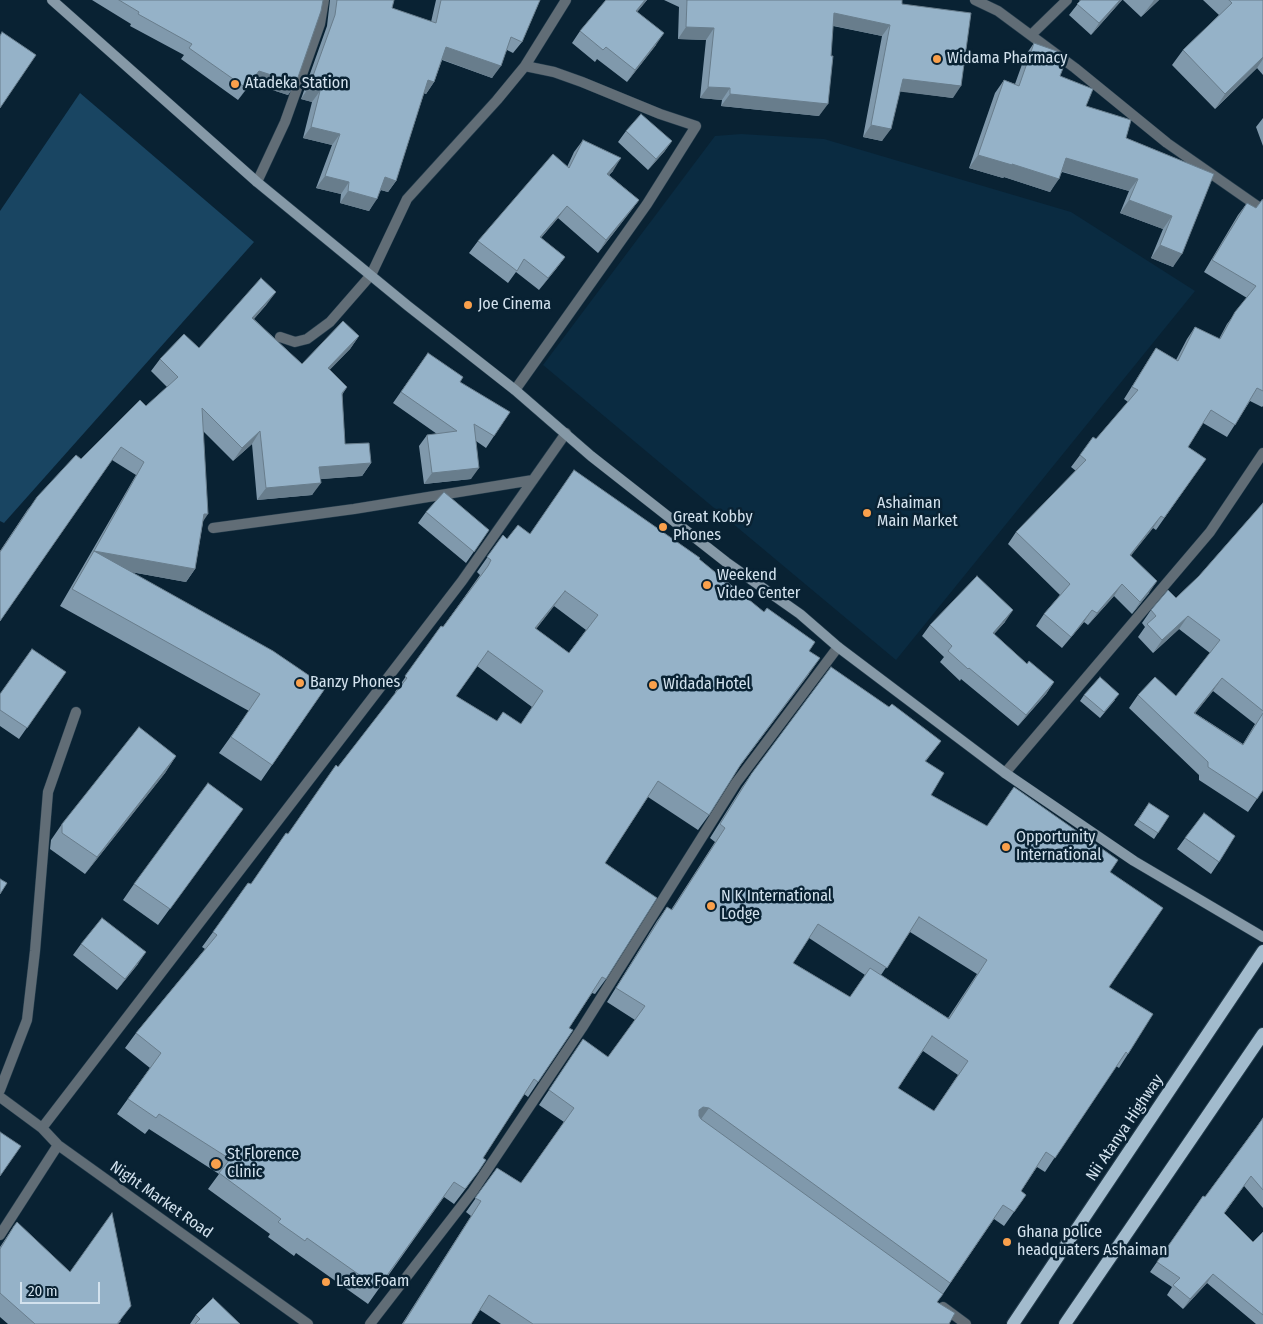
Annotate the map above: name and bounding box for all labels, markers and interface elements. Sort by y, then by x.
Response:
place label: Widama Pharmacy [947,49,1067,69]
marker: Widama Pharmacy [931,53,943,65]
place label: Atadeka Station [245,74,349,94]
marker: Atadeka Station [229,78,241,90]
place label: Joe Cinema [478,295,551,315]
marker: Joe Cinema [462,299,474,311]
place label: Ashaiman Main Market [877,494,958,532]
marker: Ashaiman Main Market [861,507,873,519]
place label: Great Kobby Phones [673,508,753,546]
marker: Great Kobby Phones [657,521,669,533]
place label: Weekend Video Center [717,566,800,604]
marker: Weekend Video Center [701,579,713,591]
place label: Banzy Phones [310,673,400,693]
place label: Widada Hotel [663,675,751,695]
marker: Banzy Phones [294,677,306,689]
marker: Widada Hotel [647,679,659,691]
place label: Opportunity International [1016,828,1101,866]
marker: Opportunity International [1000,841,1012,853]
place label: N K International Lodge [721,887,832,925]
marker: N K International Lodge [705,900,717,912]
street label: Nii Atanya Highway [1082,1071,1168,1185]
place label: St Florence Clinic [227,1145,299,1183]
street label: Night Market Road [106,1157,216,1243]
marker: St Florence Clinic [209,1157,223,1171]
place label: Ghana police headquaters Ashaiman [1017,1223,1167,1261]
marker: Ghana police headquaters Ashaiman [1001,1236,1013,1248]
scale bar [22,1272,102,1304]
place label: Latex Foam [336,1272,409,1292]
marker: Latex Foam [320,1276,332,1288]
text: 20 m [28,1282,58,1300]

